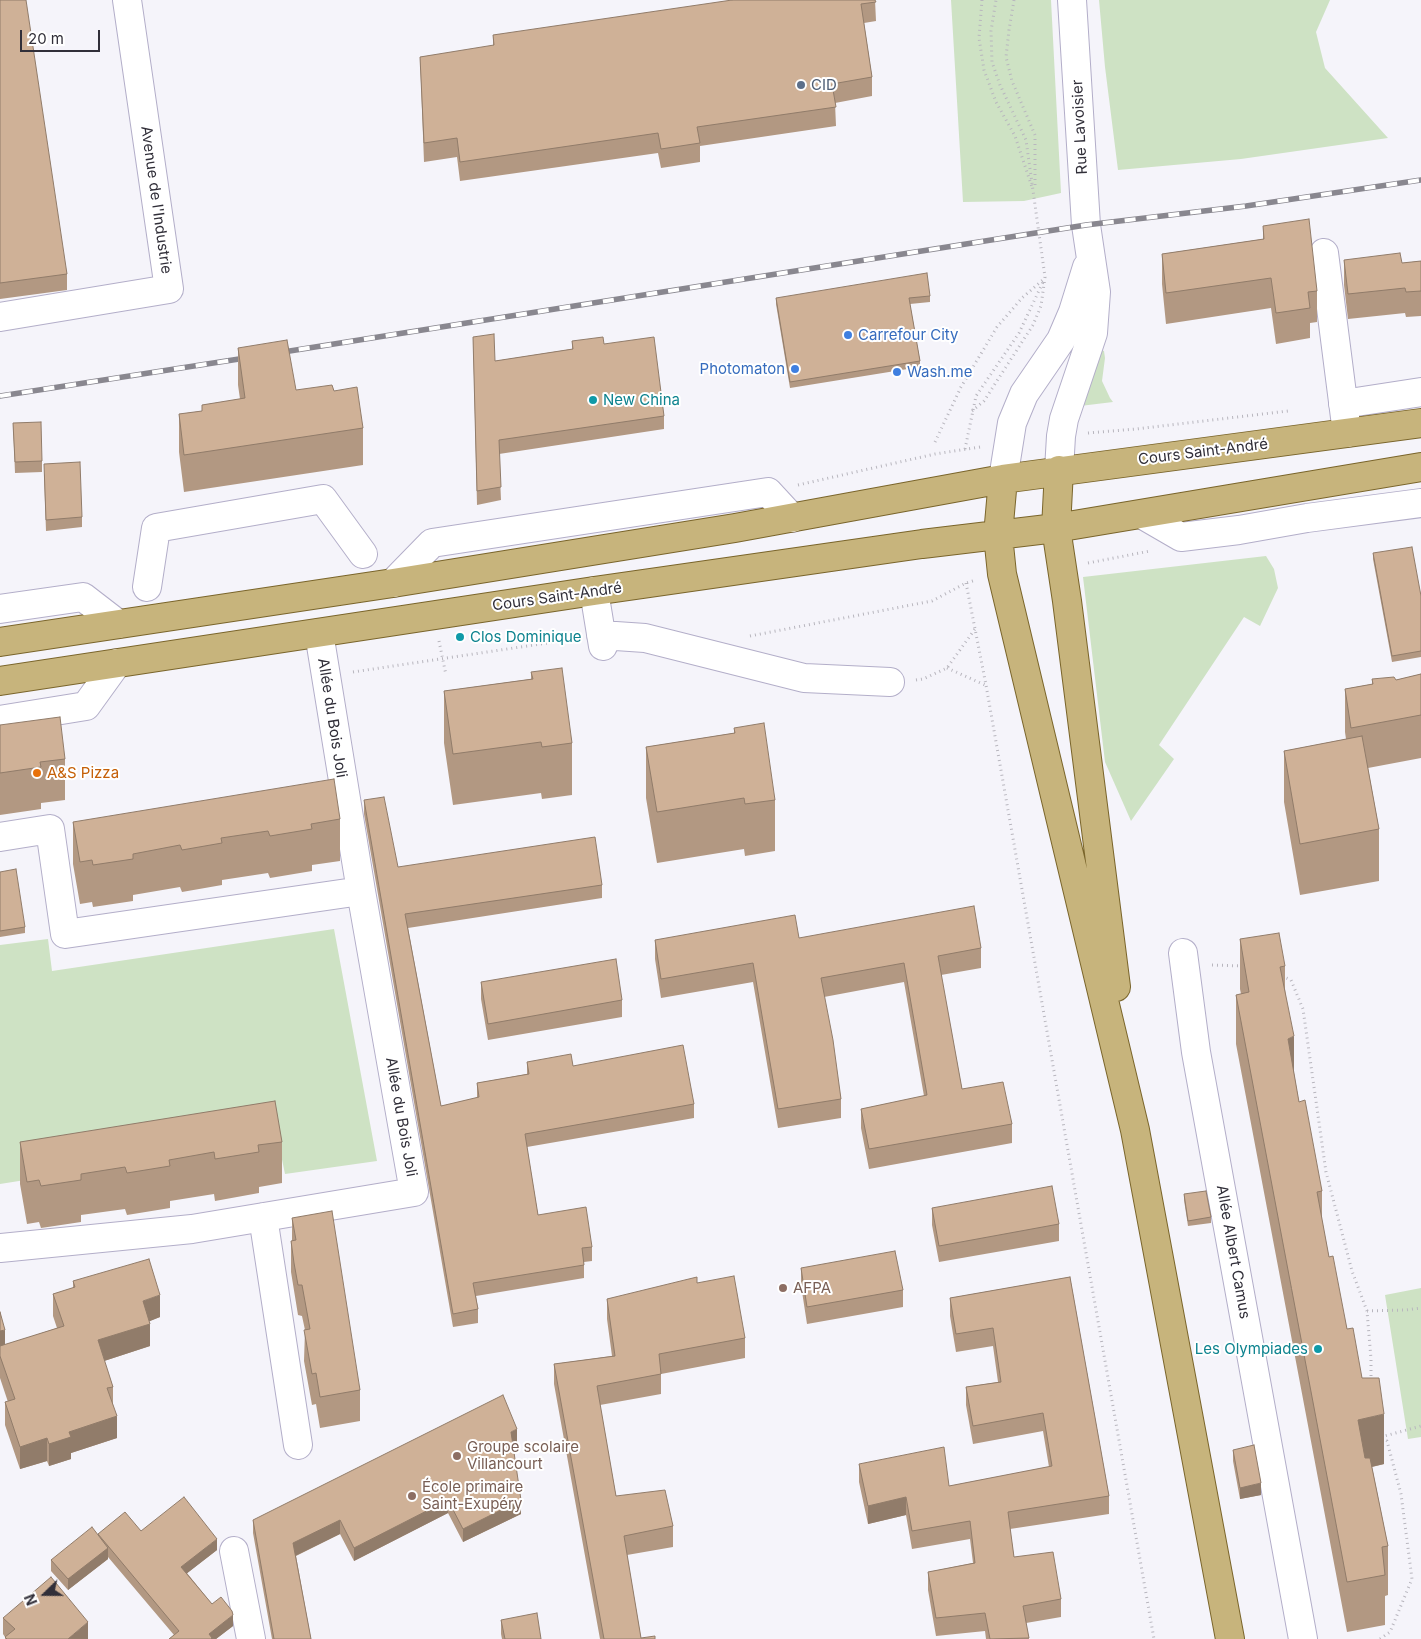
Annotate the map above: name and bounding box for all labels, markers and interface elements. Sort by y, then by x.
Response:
scale bar [22,20,102,52]
text: 20 m [28,29,64,48]
place label: CID [811,76,837,94]
marker: CID [795,79,807,91]
street label: Rue Lavoisier [1069,79,1091,175]
street label: Avenue de l'Industrie [137,125,175,275]
place label: Carrefour City [858,326,958,344]
marker: Carrefour City [842,329,854,341]
place label: Photomaton [700,360,785,378]
marker: Photomaton [789,363,801,375]
place label: Wash.me [907,363,972,381]
marker: Wash.me [891,366,903,378]
place label: New China [603,391,680,409]
marker: New China [587,394,599,406]
street label: Cours Saint-André [1137,435,1269,469]
street label: Cours Saint-André [491,579,623,615]
place label: Clos Dominique [470,628,582,646]
marker: Clos Dominique [454,631,466,643]
street label: Allée du Bois Joli [314,657,350,779]
place label: A&S Pizza [47,764,119,782]
marker: A&S Pizza [31,767,43,779]
street label: Allée du Bois Joli [382,1056,420,1178]
street label: Allée Albert Camus [1212,1184,1254,1320]
place label: AFPA [793,1279,831,1297]
marker: AFPA [777,1282,789,1294]
place label: Les Olympiades [1195,1340,1308,1358]
marker: Les Olympiades [1312,1343,1324,1355]
place label: Groupe scolaire Villancourt [467,1438,579,1473]
marker: Groupe scolaire Villancourt [451,1450,463,1462]
place label: École primaire Saint-Exupéry [422,1478,523,1513]
marker: École primaire Saint-Exupéry [406,1490,418,1502]
north arrow [20,1569,70,1619]
text: N [21,1592,41,1608]

